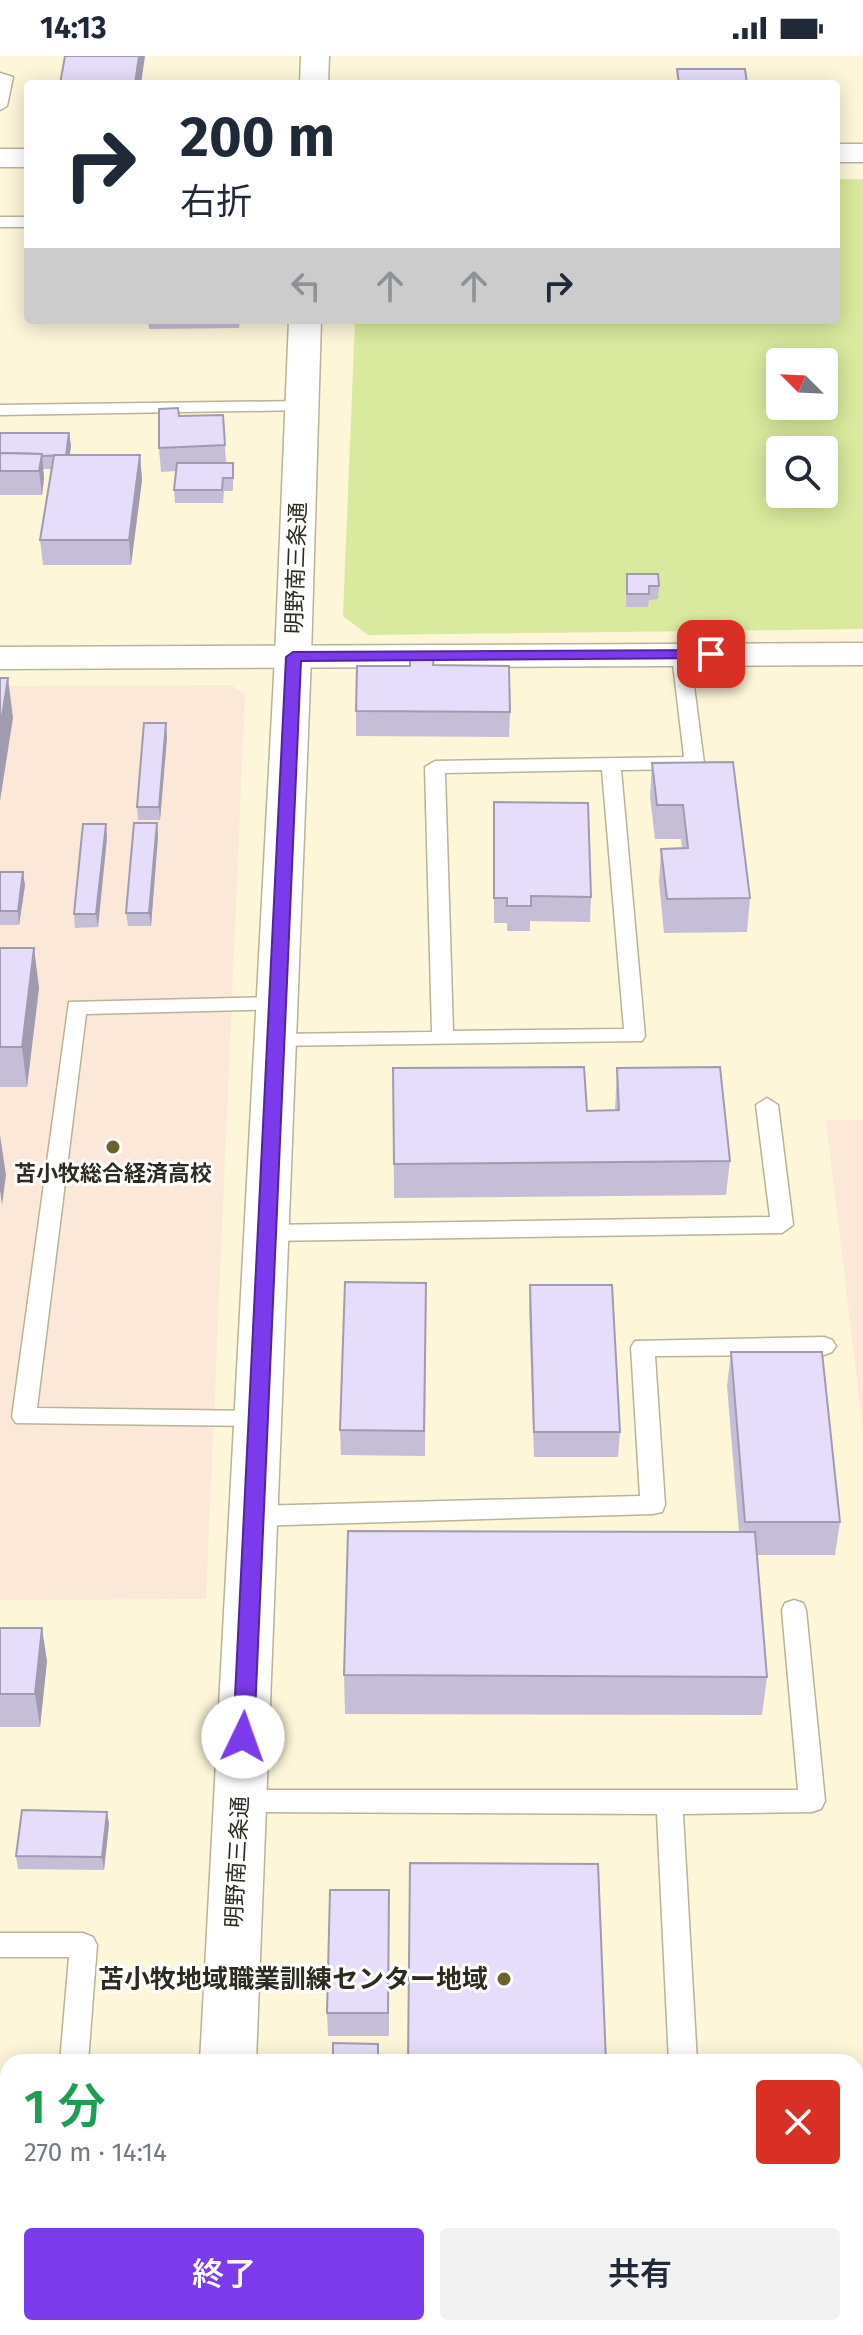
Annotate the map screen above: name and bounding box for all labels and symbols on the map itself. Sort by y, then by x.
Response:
north arrow [766,348,838,420]
street label: 明野南三条通 [280,502,312,634]
pin [677,620,745,688]
marker: 苫小牧総合経済高校 [104,1138,122,1156]
place label: 苫小牧総合経済高校 [14,1160,212,1187]
position arrow [201,1695,285,1779]
street label: 明野南三条通 [220,1795,254,1929]
place label: 苫小牧地域職業訓練センター地域 [98,1964,488,1995]
marker: 苫小牧地域職業訓練センター地域 [495,1970,513,1988]

